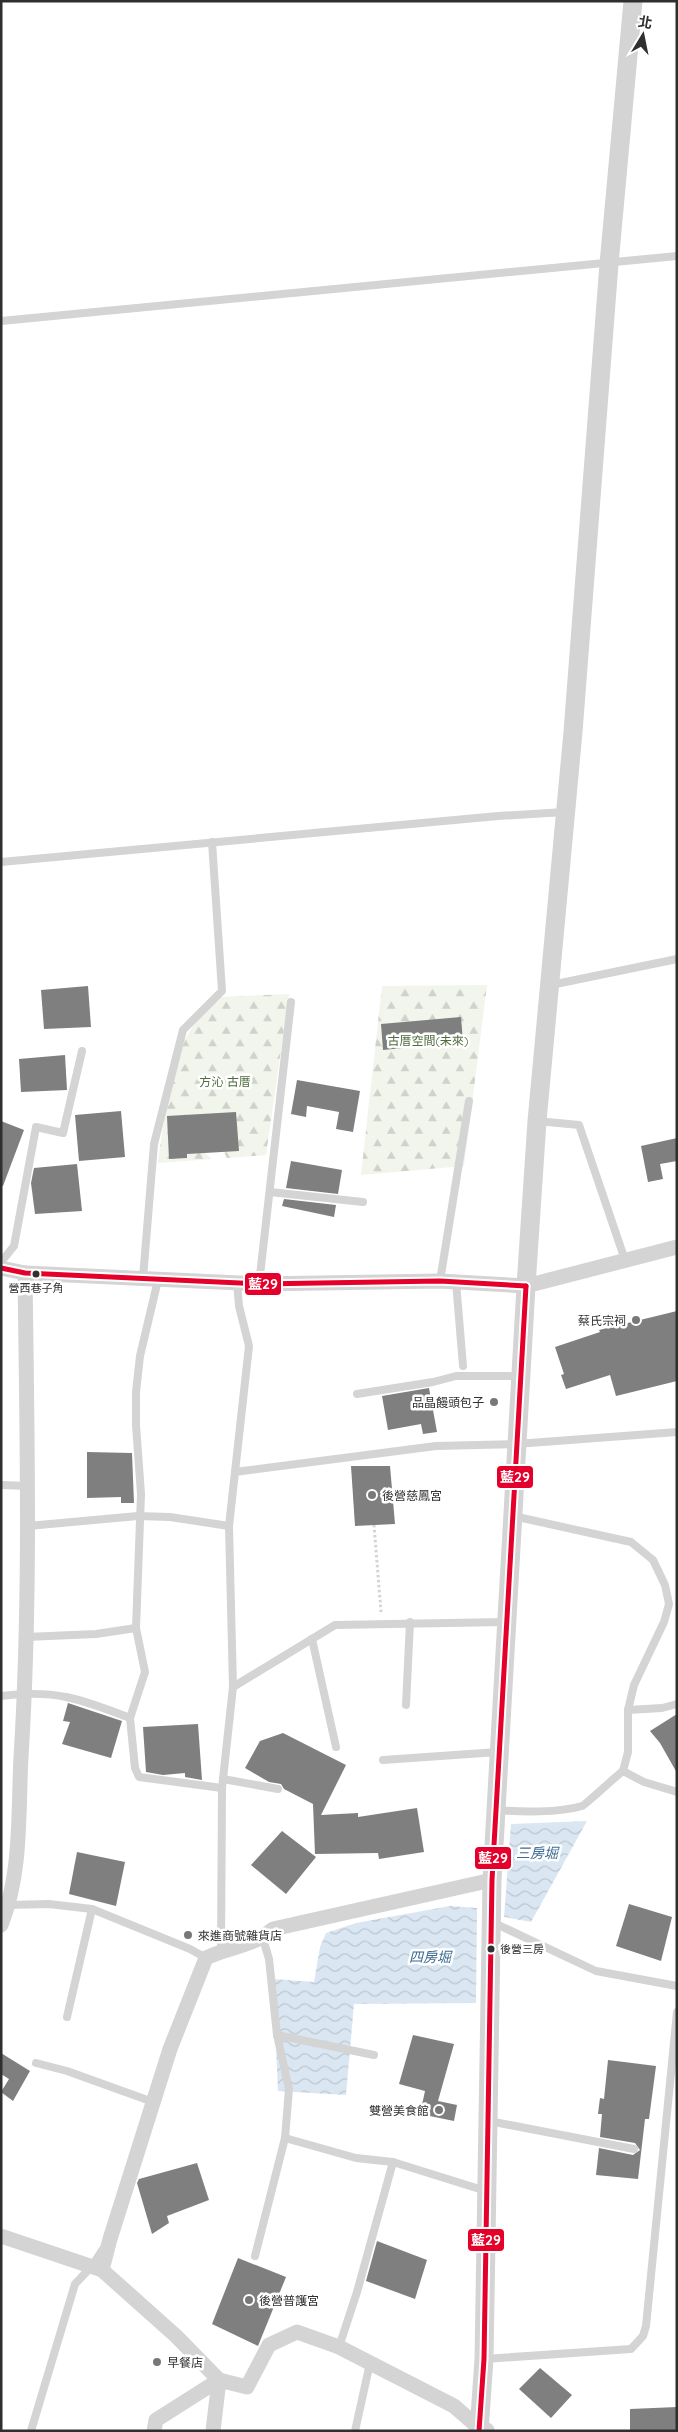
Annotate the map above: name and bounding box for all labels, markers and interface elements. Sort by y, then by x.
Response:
north arrow [618,10,668,60]
text: 北 [637,12,654,32]
park label: 古厝空間(未來) [388,1033,468,1048]
park label: 方沁 古厝 [199,1074,251,1089]
marker: 營西巷子角 [31,1269,41,1279]
line badge: 藍29 [244,1272,282,1296]
text: 藍29 [248,1275,278,1293]
place label: 營西巷子角 [9,1281,64,1295]
place label: 蔡氏宗祠 [578,1313,626,1328]
marker: 蔡氏宗祠 [630,1314,642,1326]
place label: 品晶饅頭包子 [412,1395,484,1410]
marker: 品晶饅頭包子 [488,1396,500,1408]
line badge: 藍29 [496,1465,534,1489]
text: 藍29 [500,1468,530,1486]
place label: 後營慈鳳宮 [382,1488,442,1503]
marker: 後營慈鳳宮 [366,1489,378,1501]
water label: 三房堀 [516,1844,560,1862]
line badge: 藍29 [474,1846,512,1870]
text: 藍29 [478,1849,508,1867]
place label: 來進商號雜貨店 [198,1928,282,1943]
marker: 來進商號雜貨店 [182,1929,194,1941]
place label: 後營三房 [500,1942,544,1956]
marker: 後營三房 [486,1944,496,1954]
water label: 四房堀 [409,1948,453,1966]
place label: 雙營美食館 [369,2103,429,2118]
marker: 雙營美食館 [433,2104,445,2116]
line badge: 藍29 [467,2228,505,2252]
text: 藍29 [471,2231,501,2249]
place label: 後營普護宮 [259,2293,319,2308]
marker: 後營普護宮 [243,2294,255,2306]
place label: 早餐店 [167,2355,203,2370]
marker: 早餐店 [151,2356,163,2368]

